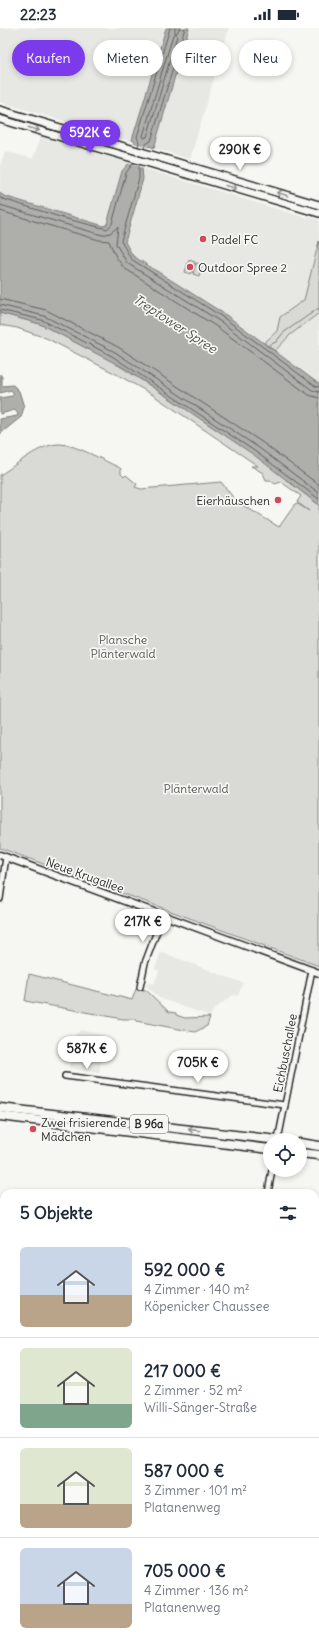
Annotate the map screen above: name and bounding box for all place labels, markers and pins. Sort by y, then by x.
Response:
pin: 592K € [57,120,123,154]
pin: 290K € [207,137,273,171]
place label: Padel FC [211,232,258,247]
marker: Padel FC [198,234,208,244]
place label: Outdoor Spree 2 [198,260,287,275]
marker: Outdoor Spree 2 [185,262,195,272]
place label: Eierhäuschen [196,493,270,508]
marker: Eierhäuschen [273,495,283,505]
pin: 217K € [110,909,176,943]
pin: 587K € [54,1036,120,1070]
pin: 705K € [165,1050,231,1084]
place label: Zwei frisierende Mädchen [41,1115,126,1144]
marker: Zwei frisierende Mädchen [28,1124,38,1134]

